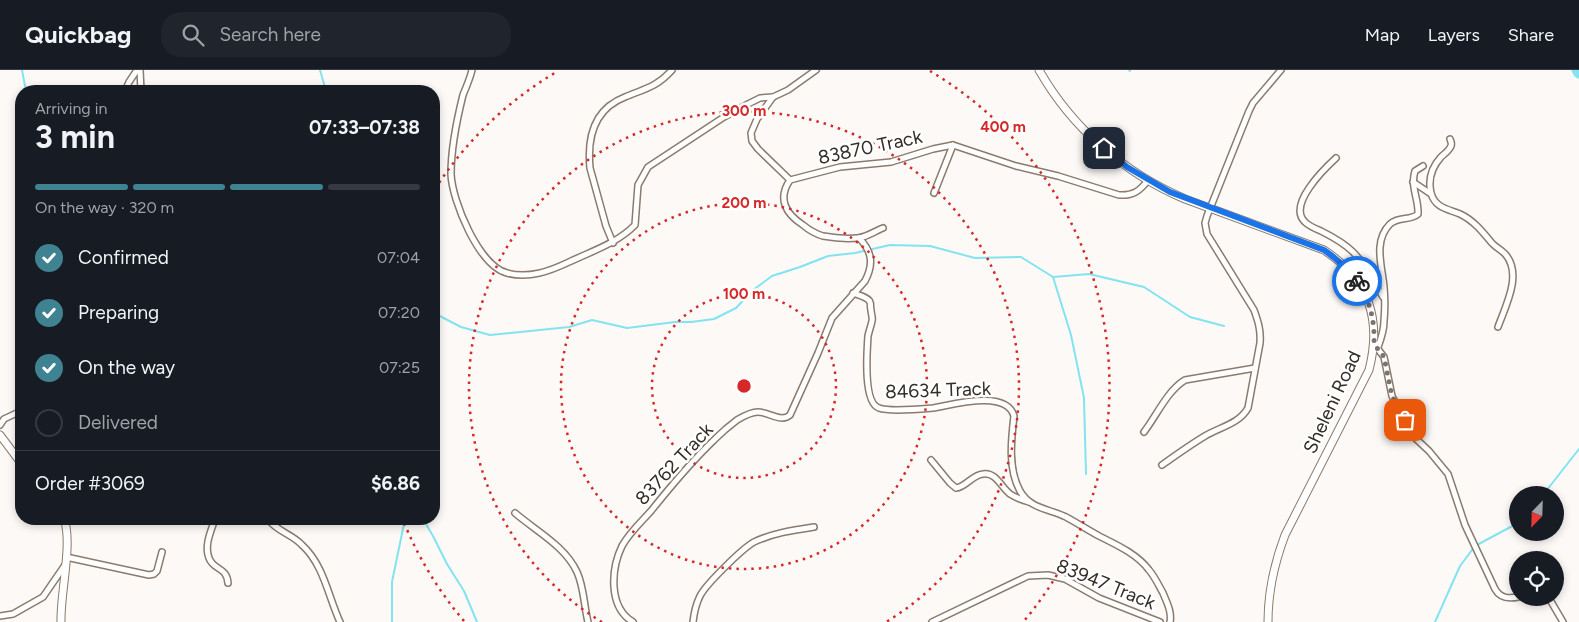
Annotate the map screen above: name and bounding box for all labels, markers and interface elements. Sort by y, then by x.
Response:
search box [161,12,511,57]
text: Quickbag [25,20,131,49]
icon: search [179,21,207,49]
text: Search here [219,23,321,46]
text: Map [1365,24,1400,46]
text: Layers [1428,24,1480,46]
text: Share [1508,24,1554,46]
text: Arriving in [35,99,107,118]
text: 300 m [722,102,766,120]
text: 07:33–07:38 [309,116,420,139]
text: 3 min [35,118,115,156]
text: 400 m [980,118,1026,136]
street label: 83870 Track [816,125,925,169]
pin [1083,127,1125,169]
icon: home [1090,134,1118,162]
text: 200 m [722,194,766,212]
text: On the way · 320 m [35,198,174,217]
icon: check [35,244,63,272]
text: Confirmed [78,246,169,269]
text: 07:04 [377,248,420,267]
courier [1332,256,1382,306]
icon: bike [1343,267,1371,295]
text: 100 m [723,285,765,303]
icon: check [35,299,63,327]
text: Preparing [78,301,159,324]
text: 07:20 [378,303,420,322]
street label: Sheleni Road [1298,347,1366,457]
icon: check [35,354,63,382]
text: On the way [78,356,175,379]
text: 07:25 [379,358,420,377]
centre of rings [735,377,753,395]
street label: 84634 Track [884,377,992,403]
pin [1384,399,1426,441]
icon: bag [1391,406,1419,434]
text: Delivered [78,411,158,434]
street label: 83762 Track [630,418,718,510]
text: Order #3069 [35,472,145,495]
text: $6.86 [371,472,420,495]
north arrow [1509,486,1564,541]
map controls [1509,486,1564,606]
button: locate [1509,551,1564,606]
street label: 83947 Track [1053,554,1160,615]

